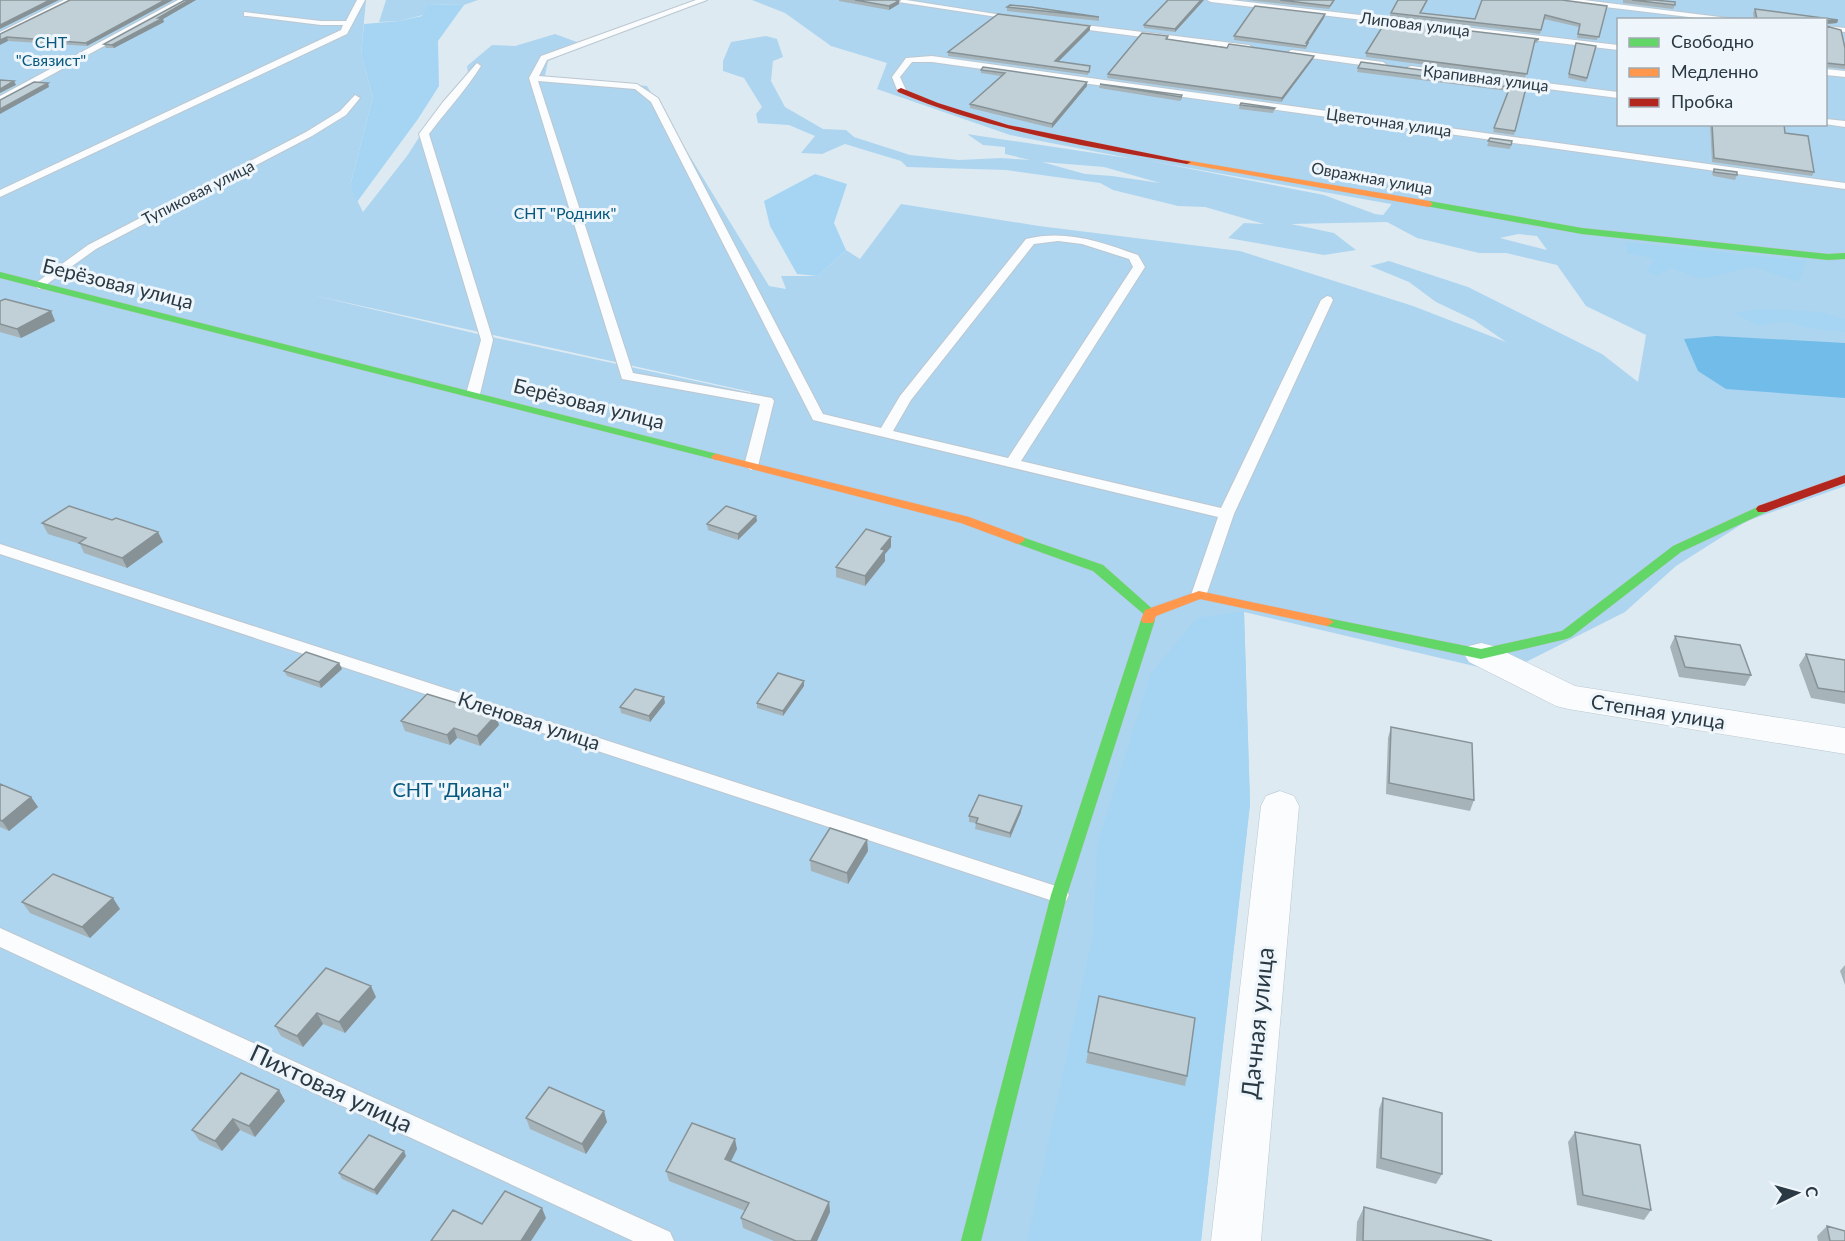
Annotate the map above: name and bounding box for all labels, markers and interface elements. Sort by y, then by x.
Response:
street label: Липовая улица [1358,7,1471,40]
legend [1617,18,1827,126]
text: Свободно [1671,30,1754,52]
park label: СНТ "Связист" [16,32,86,69]
street label: Крапивная улица [1422,60,1550,95]
text: Медленно [1671,60,1759,82]
text: Пробка [1671,90,1733,112]
street label: Цветочная улица [1325,103,1453,140]
street label: Тупиковая улица [139,155,257,228]
street label: Овражная улица [1310,157,1434,198]
park label: СНТ "Родник" [514,203,616,222]
street label: Берёзовая улица [40,253,196,313]
street label: Берёзовая улица [511,373,667,433]
street label: Кленовая улица [455,686,603,754]
street label: Степная улица [1589,689,1727,733]
park label: СНТ "Диана" [392,777,510,801]
street label: Дачная улица [1234,946,1279,1100]
street label: Пихтовая улица [246,1037,417,1138]
north arrow [1767,1163,1827,1223]
text: С [1803,1186,1822,1198]

